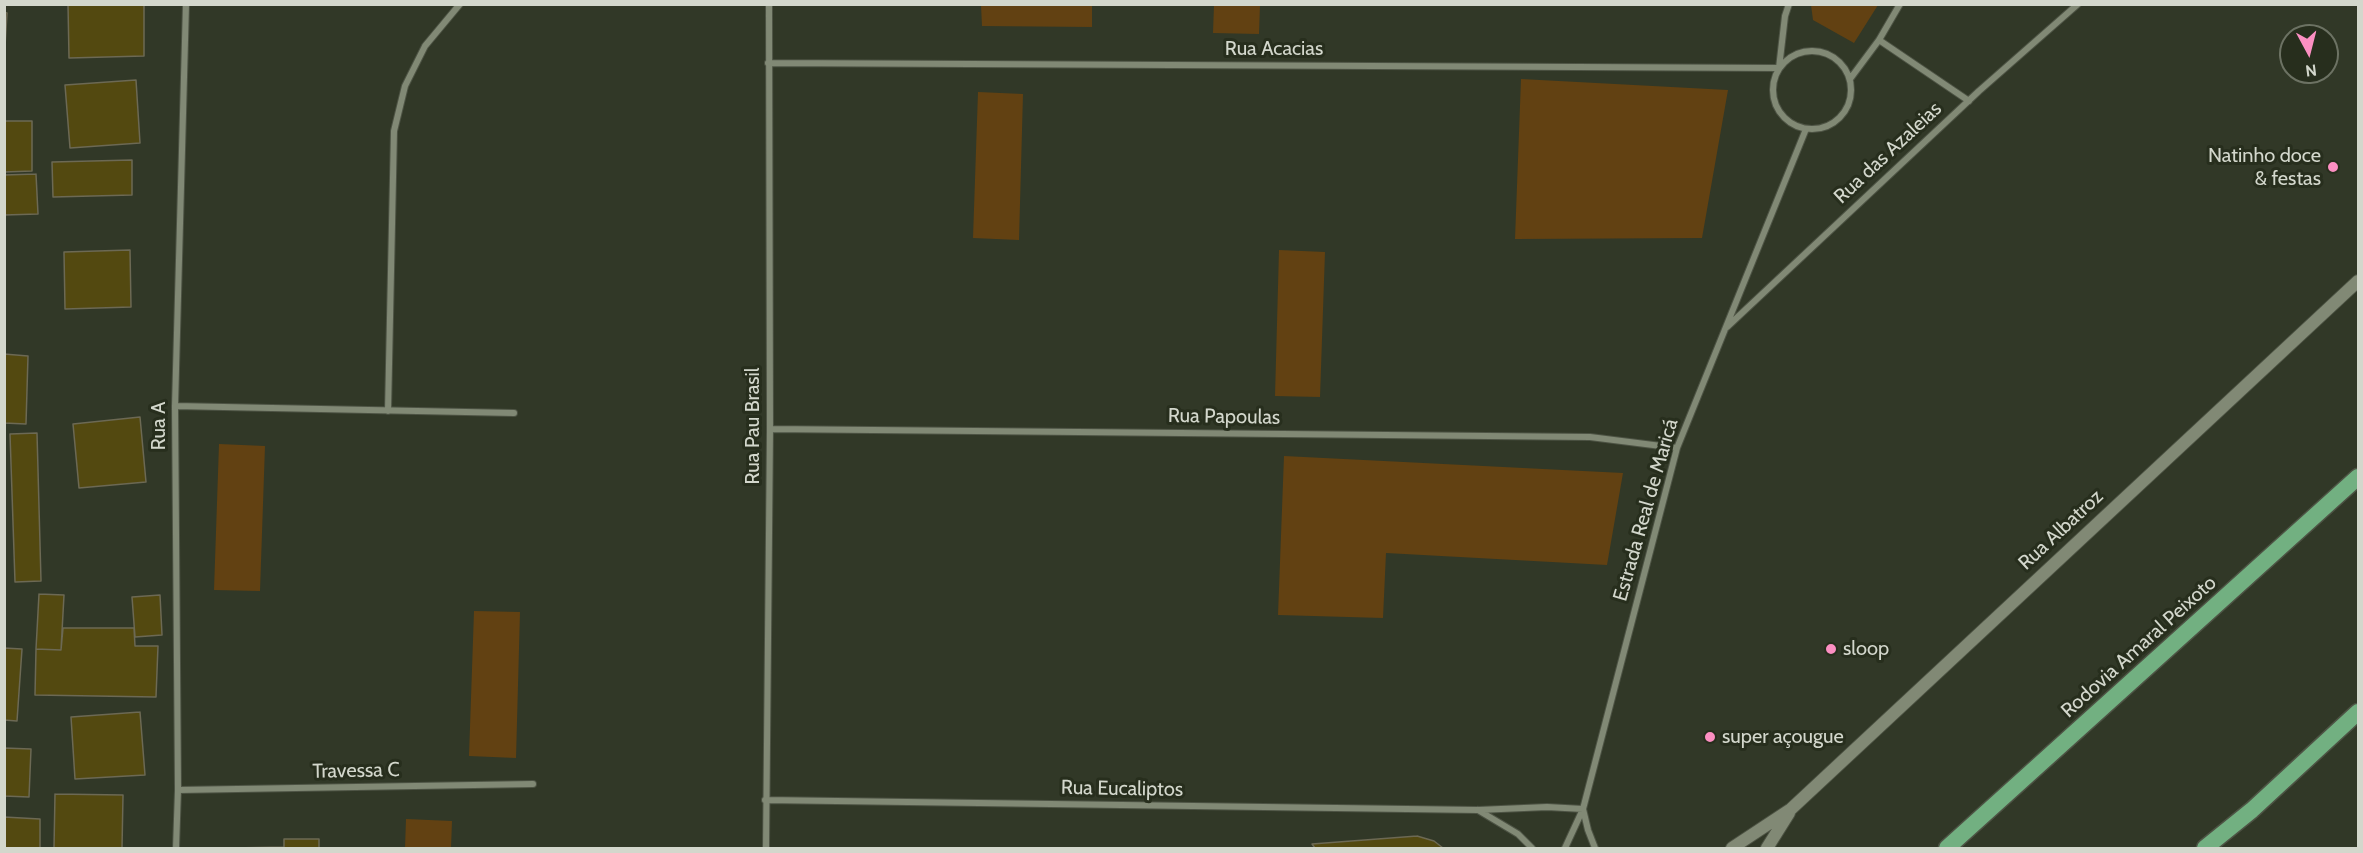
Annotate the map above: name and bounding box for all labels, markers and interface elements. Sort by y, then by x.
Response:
north arrow [2279,24,2339,84]
street label: Rua Acacias [1225,37,1323,61]
text: N [2304,60,2318,80]
street label: Rua das Azaleias [1829,97,1947,209]
place label: Natinho doce & festas [2208,144,2321,191]
marker: Natinho doce & festas [2326,160,2340,174]
street label: Rua Pau Brasil [741,368,765,484]
street label: Rua A [147,402,171,450]
street label: Rua Papoulas [1168,404,1280,430]
street label: Estrada Real de Maricá [1608,416,1684,604]
street label: Rua Albatroz [2014,485,2108,575]
street label: Rodovia Amaral Peixoto [2056,571,2222,723]
place label: sloop [1843,637,1889,661]
marker: sloop [1824,642,1838,656]
place label: super açougue [1722,725,1844,749]
marker: super açougue [1703,730,1717,744]
street label: Travessa C [312,758,400,784]
street label: Rua Eucaliptos [1061,776,1183,802]

